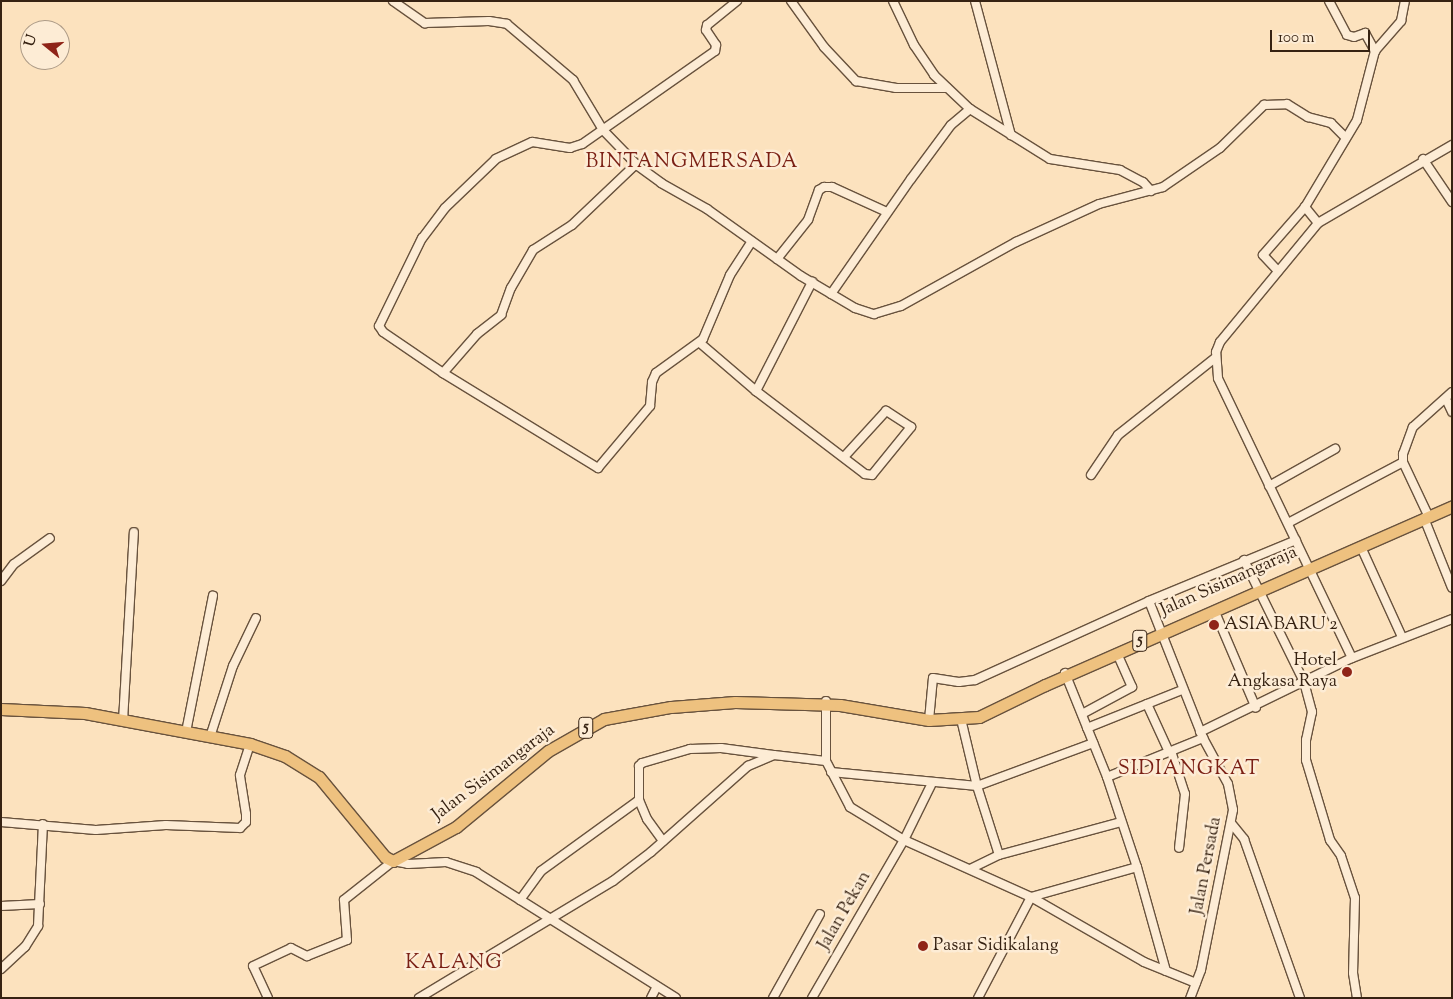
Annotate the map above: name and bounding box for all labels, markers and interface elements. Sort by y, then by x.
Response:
north arrow [20,20,70,70]
scale bar [1273,20,1373,52]
text: 100 m [1278,28,1314,49]
text: U [20,33,43,49]
district label: BINTANGMERSADA [584,150,800,174]
street label: Jalan Sisimangaraja [1157,542,1301,622]
place label: ASIA BARU 2 [1224,614,1338,636]
marker: ASIA BARU 2 [1208,619,1220,631]
road number: 5 [1131,627,1149,654]
place label: Hotel Angkasa Raya [1228,651,1337,694]
marker: Hotel Angkasa Raya [1341,666,1353,678]
road number: 5 [577,714,595,741]
street label: Jalan Sisimangaraja [428,720,560,826]
district label: SIDIANGKAT [1117,757,1261,781]
street label: Jalan Persada [1187,815,1227,917]
street label: Jalan Pekan [814,868,876,954]
place label: Pasar Sidikalang [933,935,1059,957]
marker: Pasar Sidikalang [917,940,929,952]
district label: KALANG [405,951,503,975]

